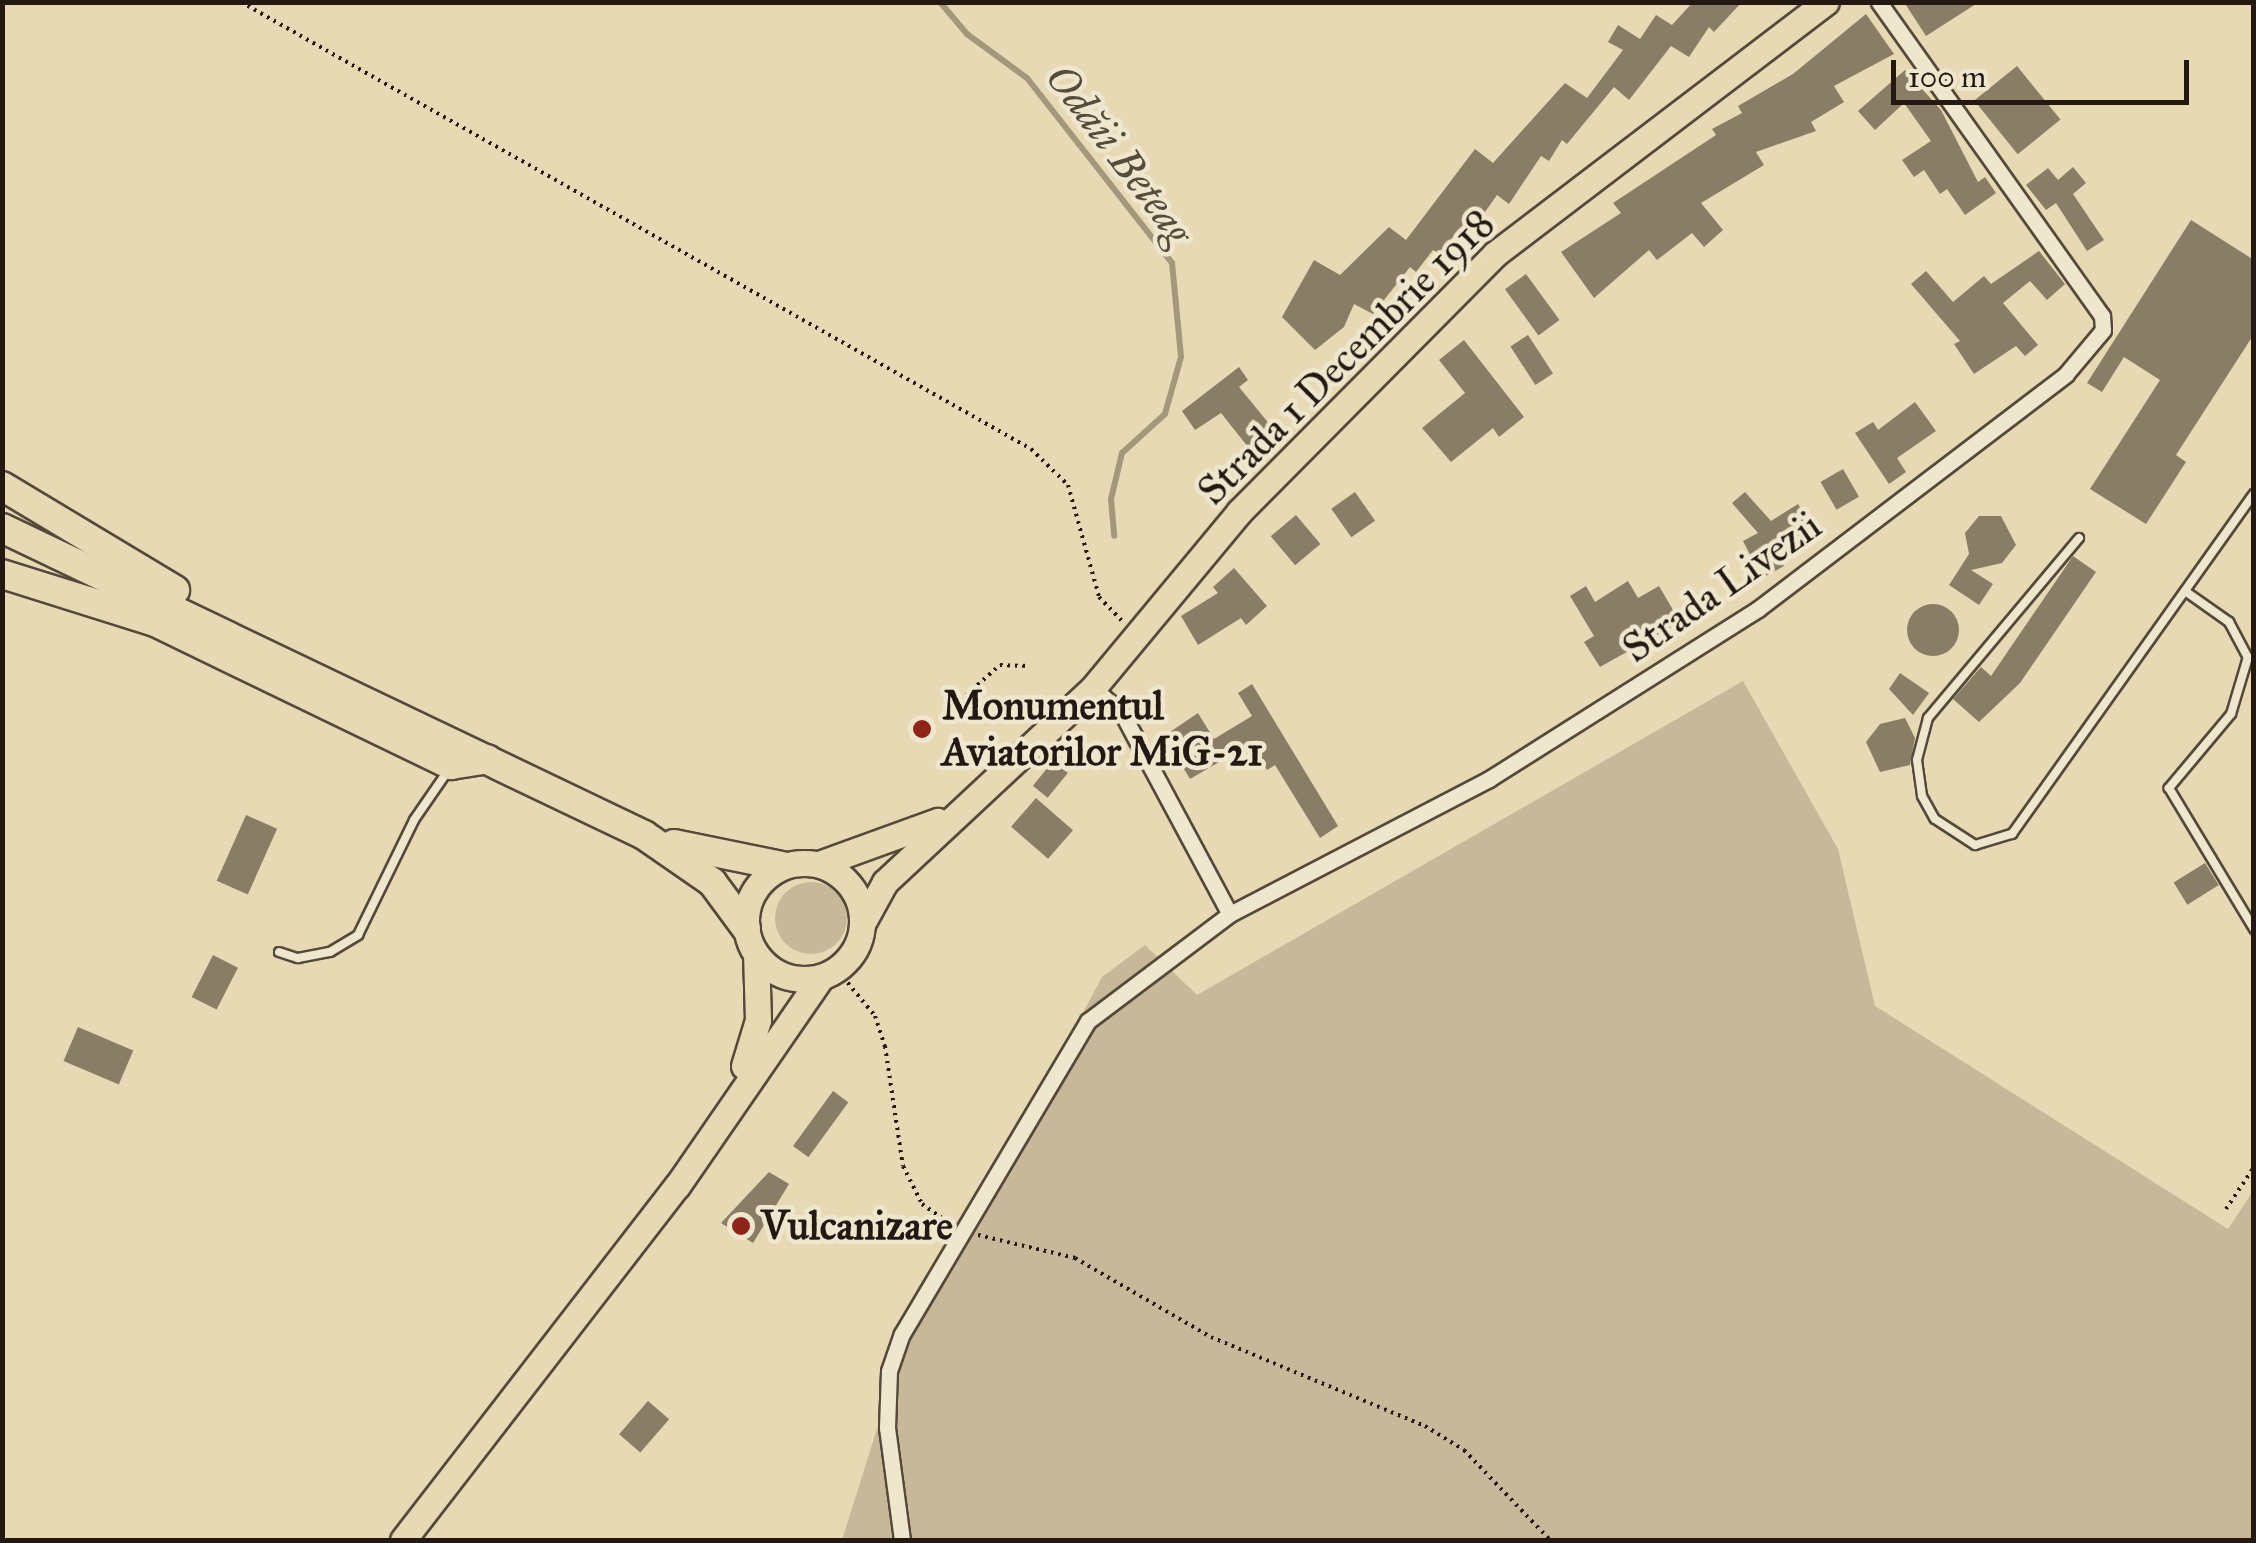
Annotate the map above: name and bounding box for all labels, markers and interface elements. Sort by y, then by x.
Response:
scale bar [1896,40,2194,102]
water label: Odăii Beteag [1036,54,1204,254]
text: 100 m [1908,59,1986,95]
street label: Strada 1 Decembrie 1918 [1188,199,1504,515]
street label: Strada Livezii [1614,501,1830,673]
place label: Monumentul Aviatorilor MiG-21 [942,682,1263,776]
marker: Monumentul Aviatorilor MiG-21 [911,718,933,740]
place label: Vulcanizare [761,1202,953,1250]
marker: Vulcanizare [730,1215,752,1237]

